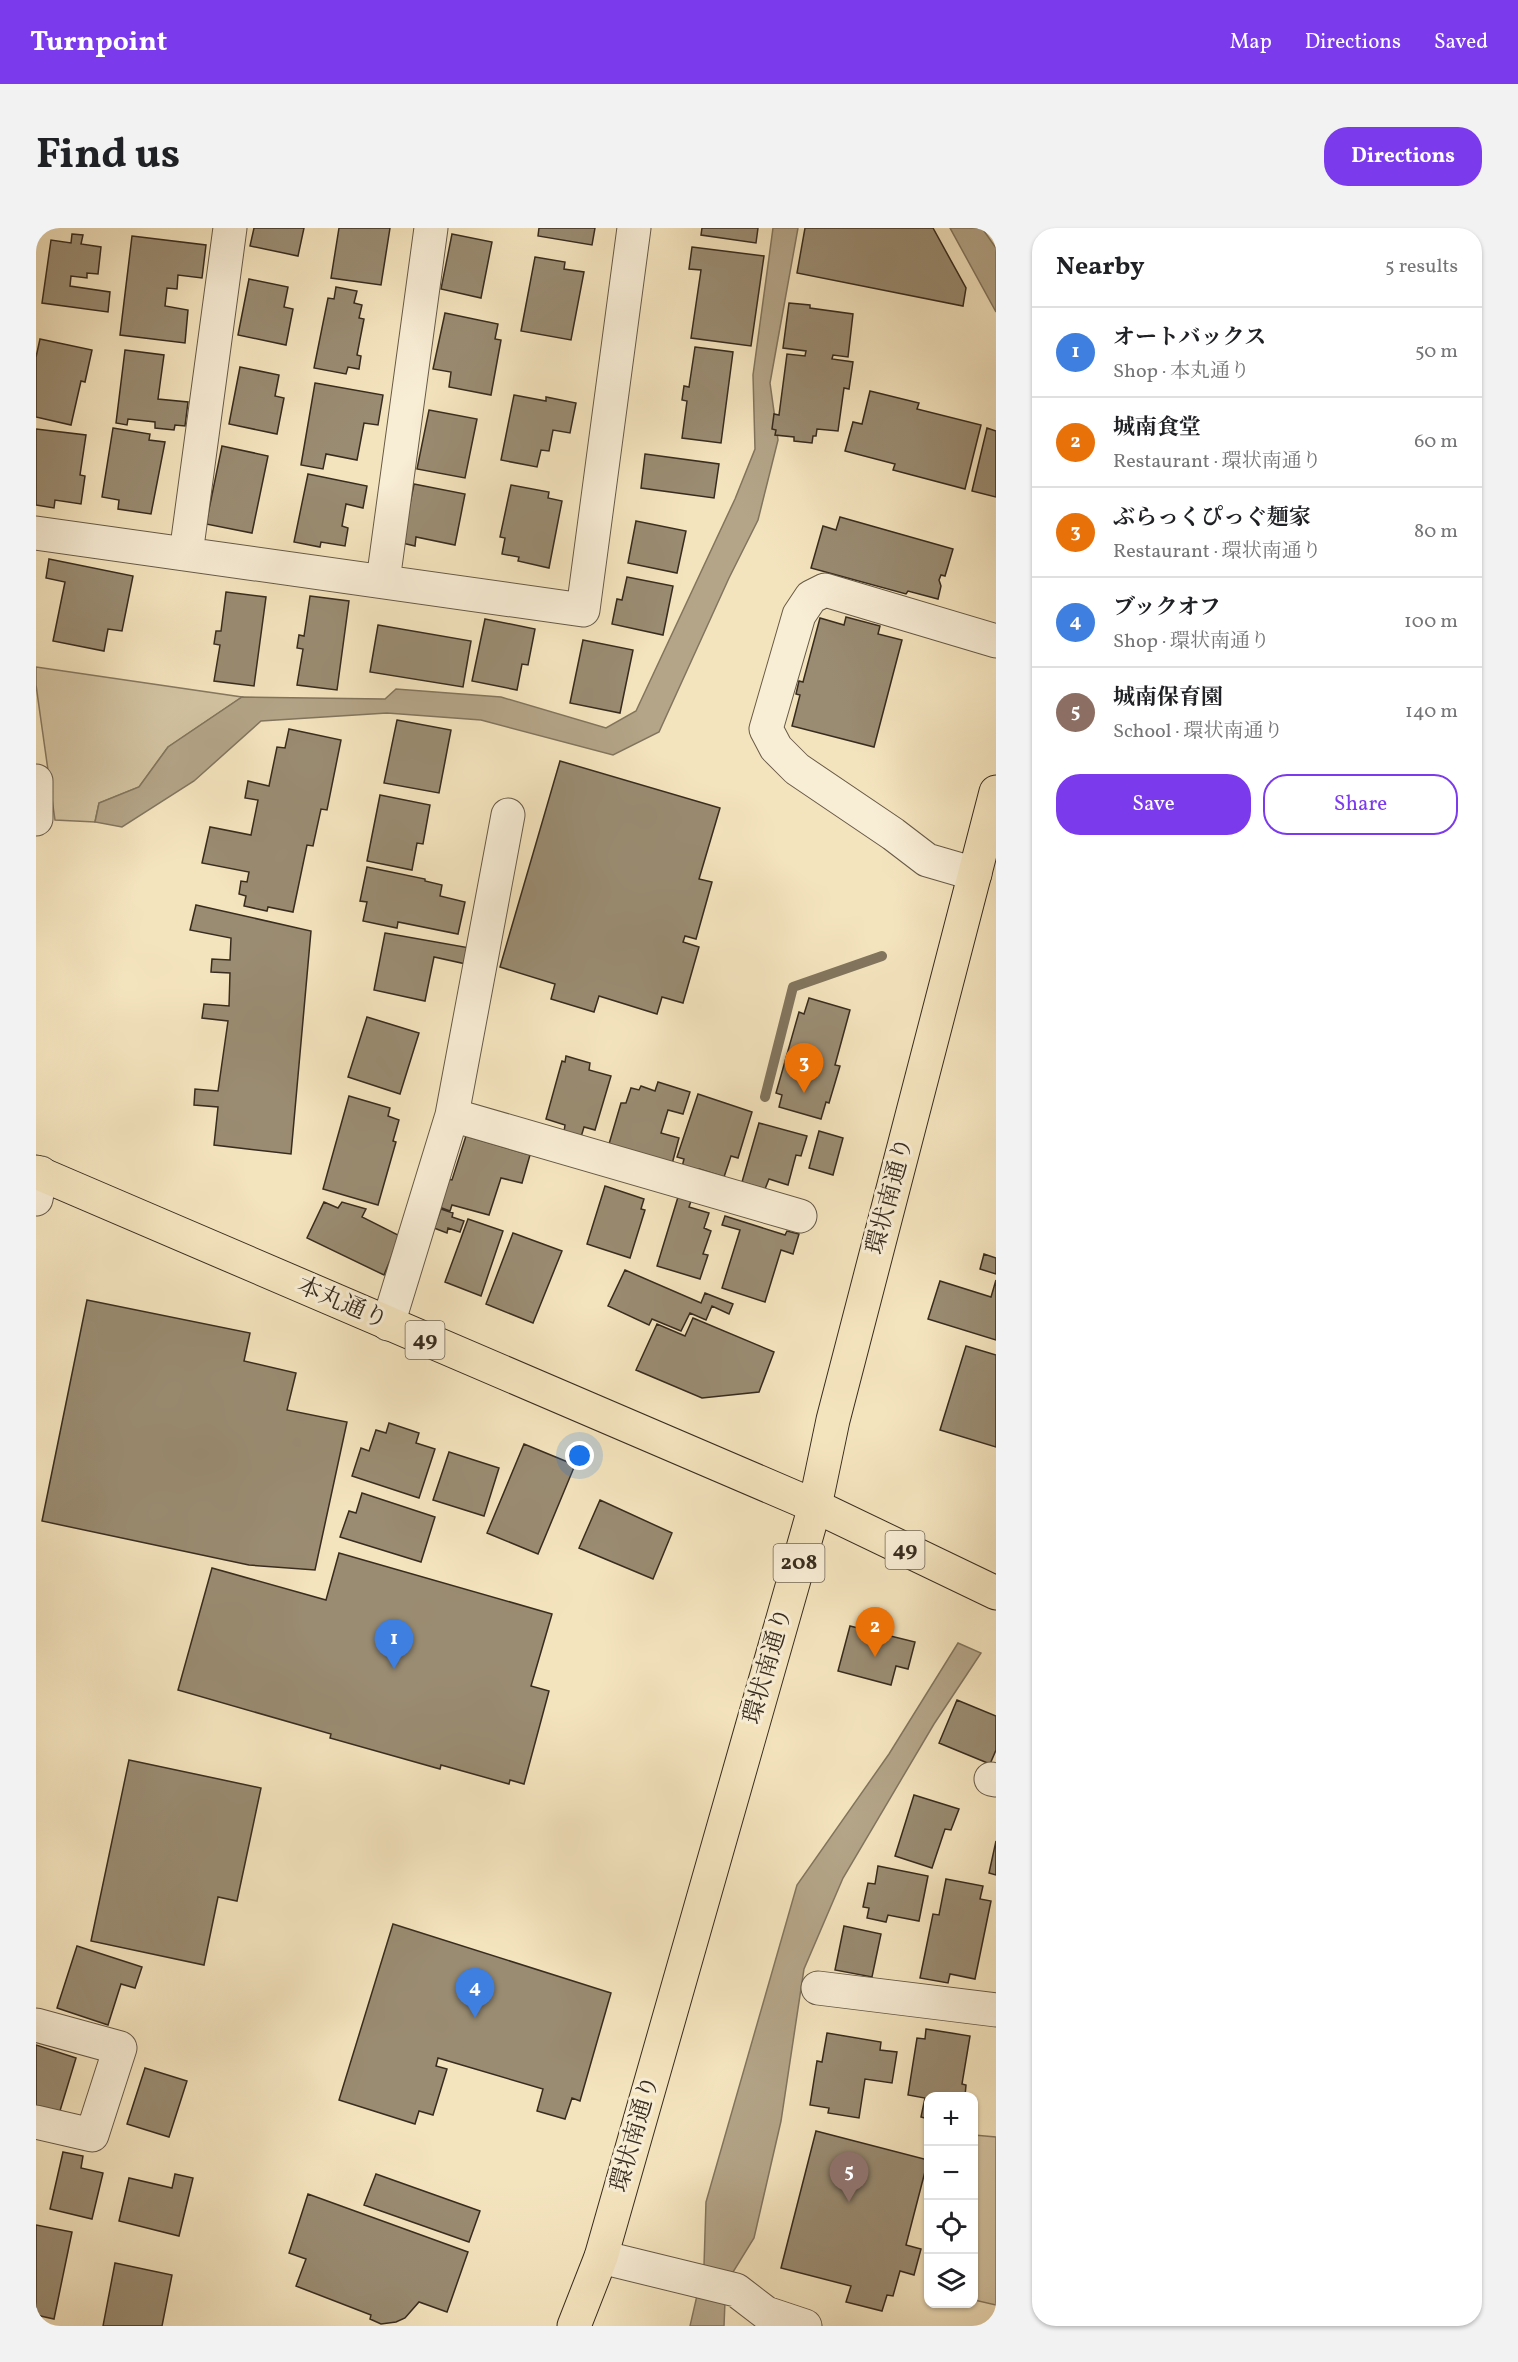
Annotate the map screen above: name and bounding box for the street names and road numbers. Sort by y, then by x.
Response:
street label: 環状南通り [859,1134,923,1258]
street label: 本丸通り [291,1270,393,1338]
road number: 49 [406,1321,444,1359]
road number: 49 [886,1531,924,1569]
road number: 208 [774,1544,825,1582]
street label: 環状南通り [736,1604,802,1728]
street label: 環状南通り [603,2072,669,2196]

